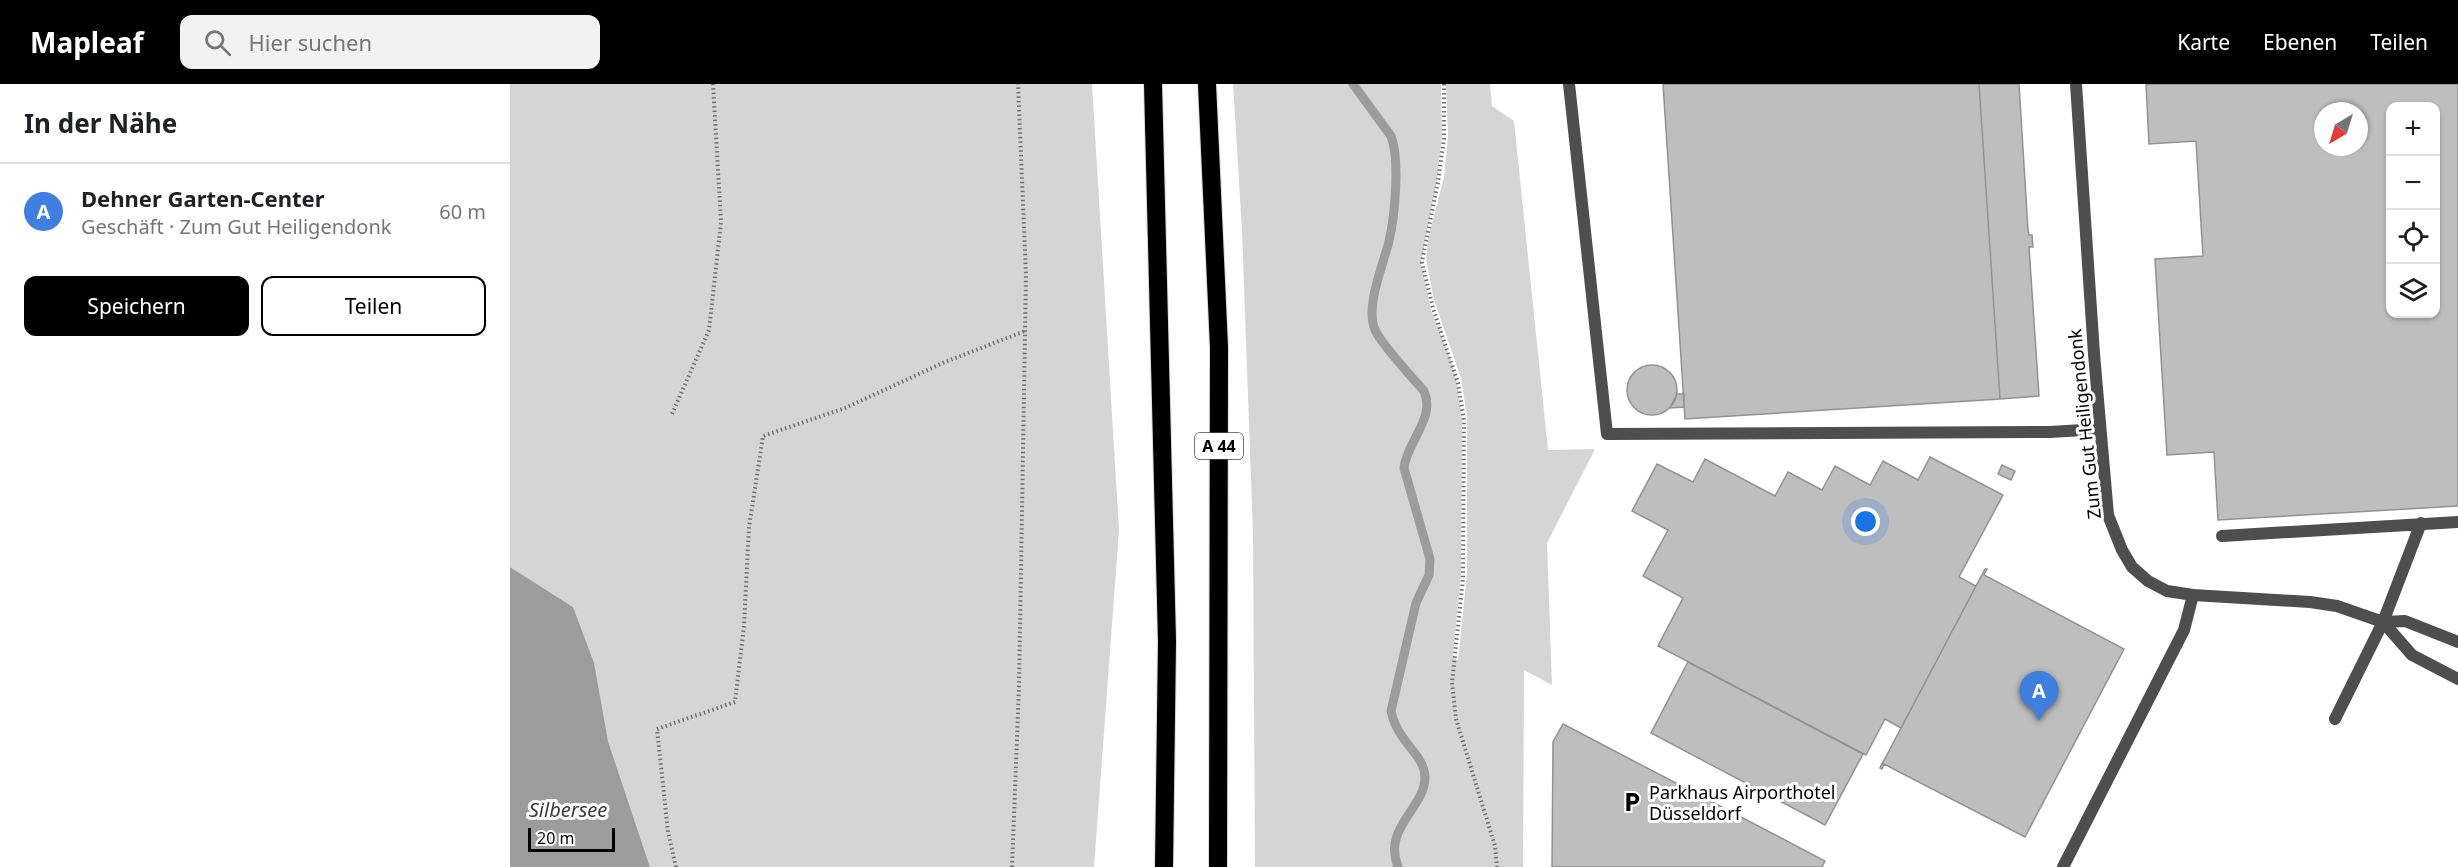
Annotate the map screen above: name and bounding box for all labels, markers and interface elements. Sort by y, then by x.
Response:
search box [180,15,600,69]
text: Mapleaf [30,23,144,61]
icon: search [201,26,234,59]
text: Hier suchen [249,27,372,57]
text: Karte [2177,28,2230,56]
text: Ebenen [2263,28,2337,56]
text: Teilen [2370,28,2428,56]
north arrow [2314,102,2368,156]
map controls [2386,102,2440,318]
button: + [2386,102,2440,156]
text: In der Nähe [24,105,177,141]
button: − [2386,156,2440,210]
text: Dehner Garten-Center [81,183,325,213]
text: A [37,198,50,225]
text: 60 m [439,198,486,225]
button: locate [2386,210,2440,264]
text: Geschäft · Zum Gut Heiligendonk [81,213,391,240]
button: layers [2386,264,2440,318]
button: Speichern [24,276,249,336]
button: Teilen [261,276,486,336]
street label: Zum Gut Heiligendonk [2062,327,2106,520]
road number: A 44 [1195,433,1243,459]
your location [1851,507,1880,536]
pin: A [2020,672,2059,721]
place label: Parkhaus Airporthotel Düsseldorf [1649,780,1835,825]
parking icon: Parkhaus Airporthotel Düsseldorf [1620,790,1644,814]
water label: Silbersee [529,796,607,823]
scale bar [528,825,615,852]
text: 20 m [537,827,574,849]

